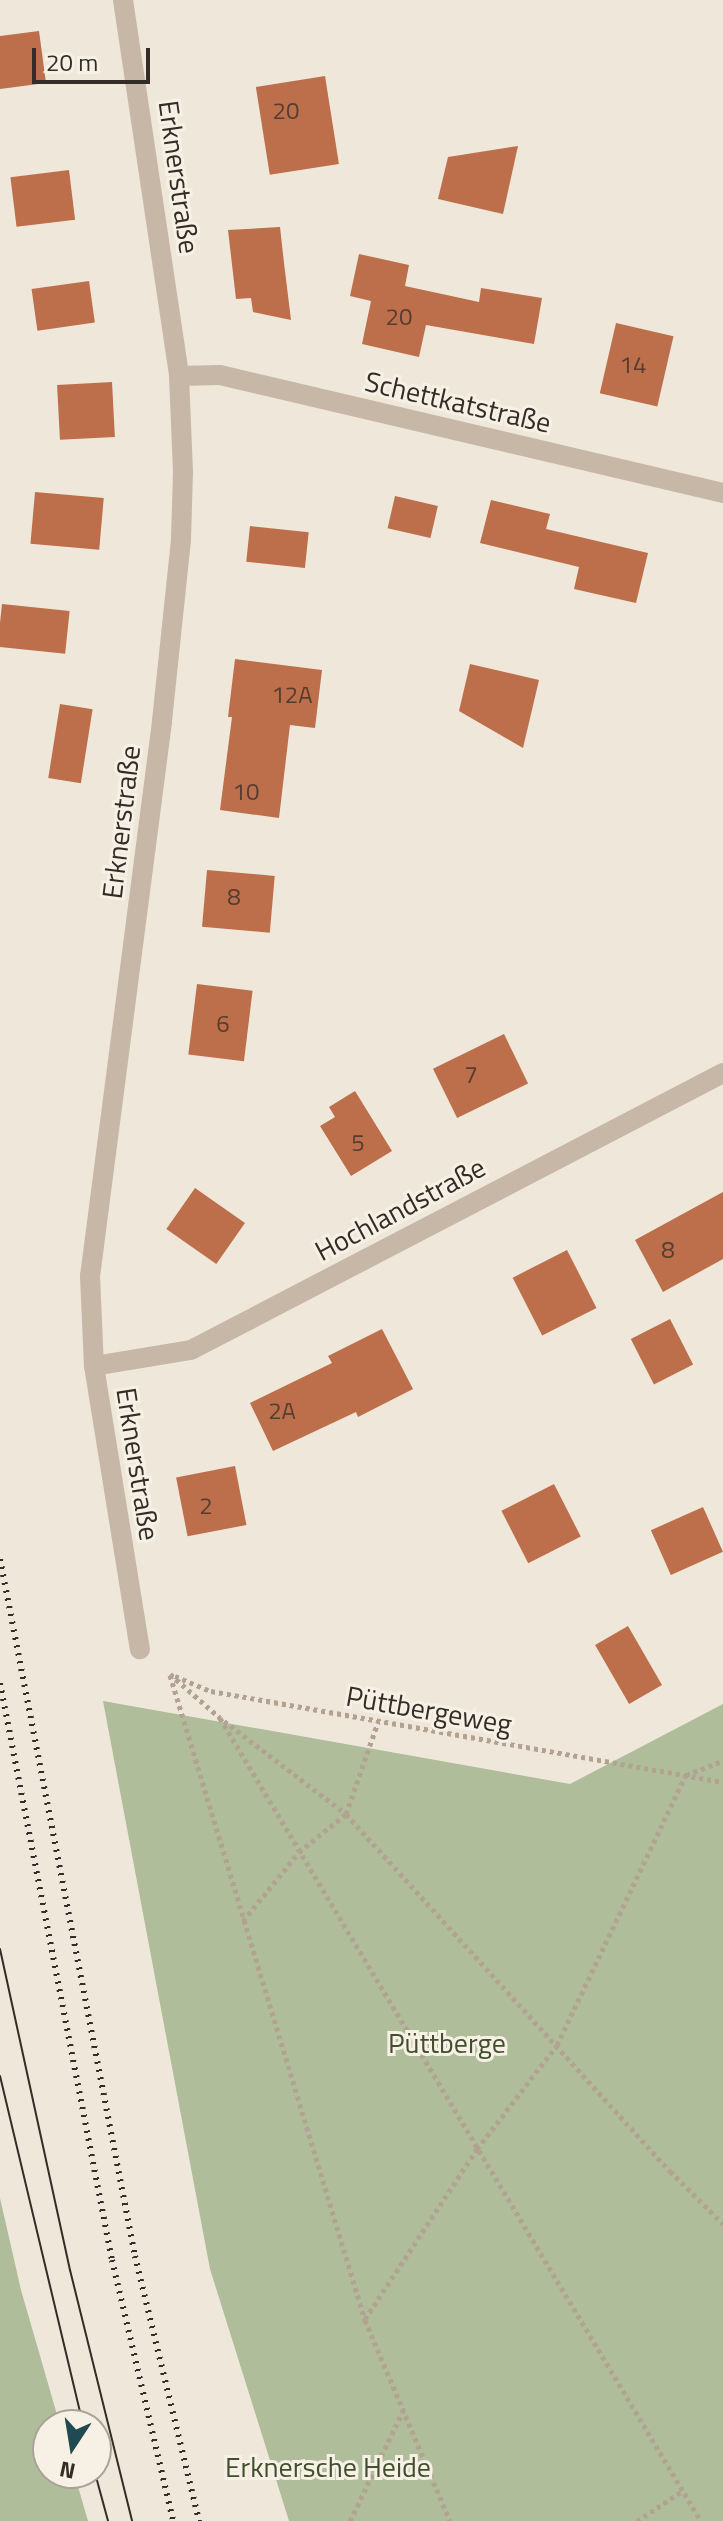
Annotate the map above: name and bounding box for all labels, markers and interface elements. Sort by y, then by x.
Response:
scale bar [36,32,154,82]
text: 20 m [46,44,98,80]
house number: 20 [273,97,299,125]
street label: Erknerstraße [152,98,206,256]
house number: 20 [386,303,412,331]
house number: 14 [620,351,646,379]
street label: Schettkatstraße [362,364,554,440]
house number: 12A [271,681,313,709]
street label: Erknerstraße [95,743,147,901]
house number: 10 [233,778,259,806]
house number: 8 [227,883,241,911]
house number: 6 [216,1010,230,1038]
house number: 7 [464,1061,478,1089]
house number: 5 [351,1129,365,1157]
street label: Hochlandstraße [309,1150,491,1268]
house number: 8 [661,1236,675,1264]
street label: Erknerstraße [109,1385,167,1543]
house number: 2A [268,1397,296,1425]
house number: 2 [199,1492,213,1520]
street label: Püttbergeweg [344,1679,514,1741]
park label: Püttberge [388,2026,506,2060]
north arrow [32,2409,112,2489]
park label: Erknersche Heide [225,2450,431,2484]
text: N [56,2452,78,2489]

